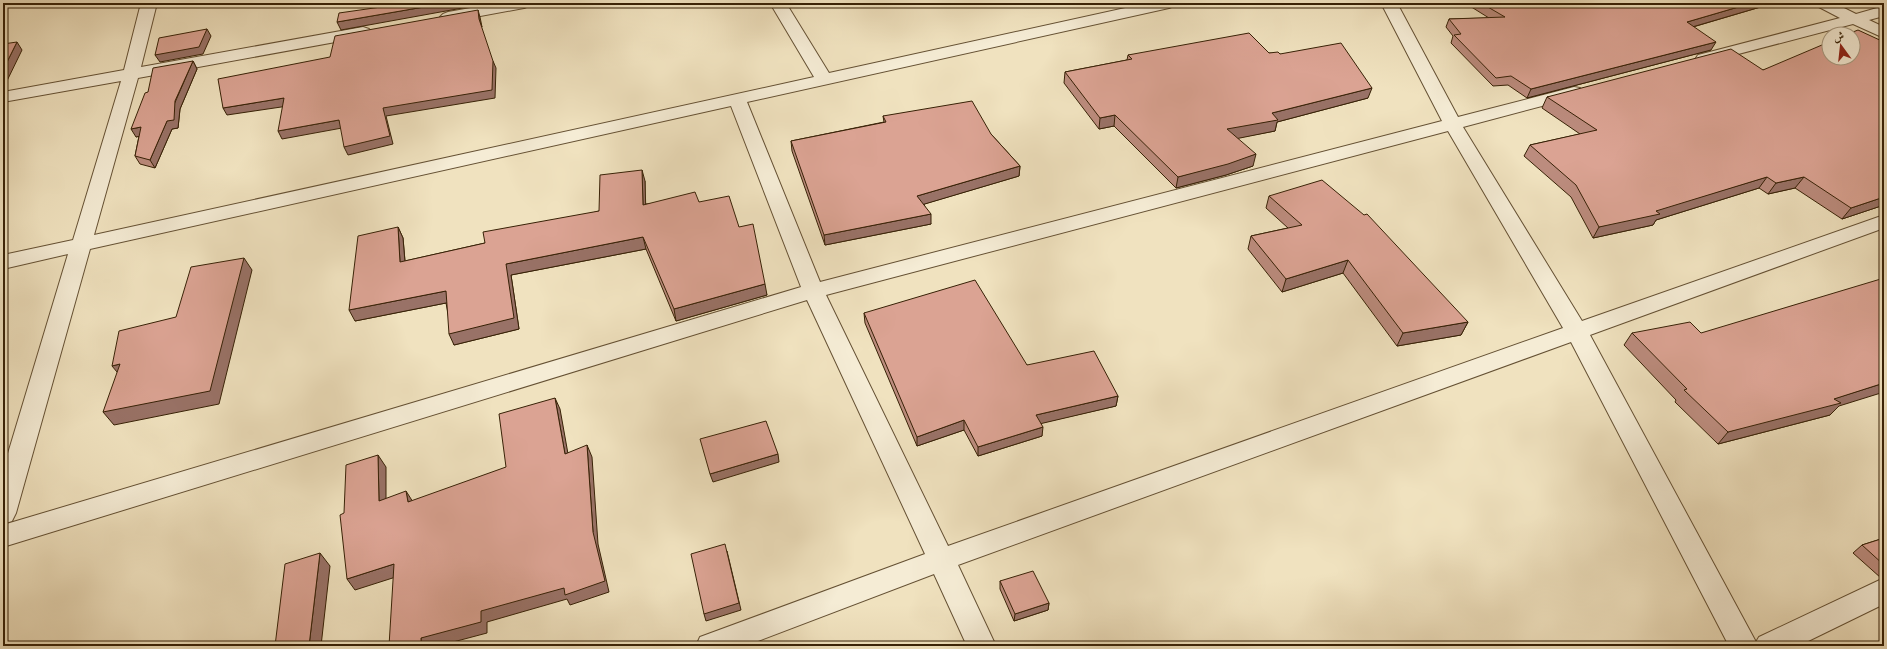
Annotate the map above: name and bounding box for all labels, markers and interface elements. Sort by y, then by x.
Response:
north arrow [1821,26,1861,66]
text: ش [1831,28,1846,45]

